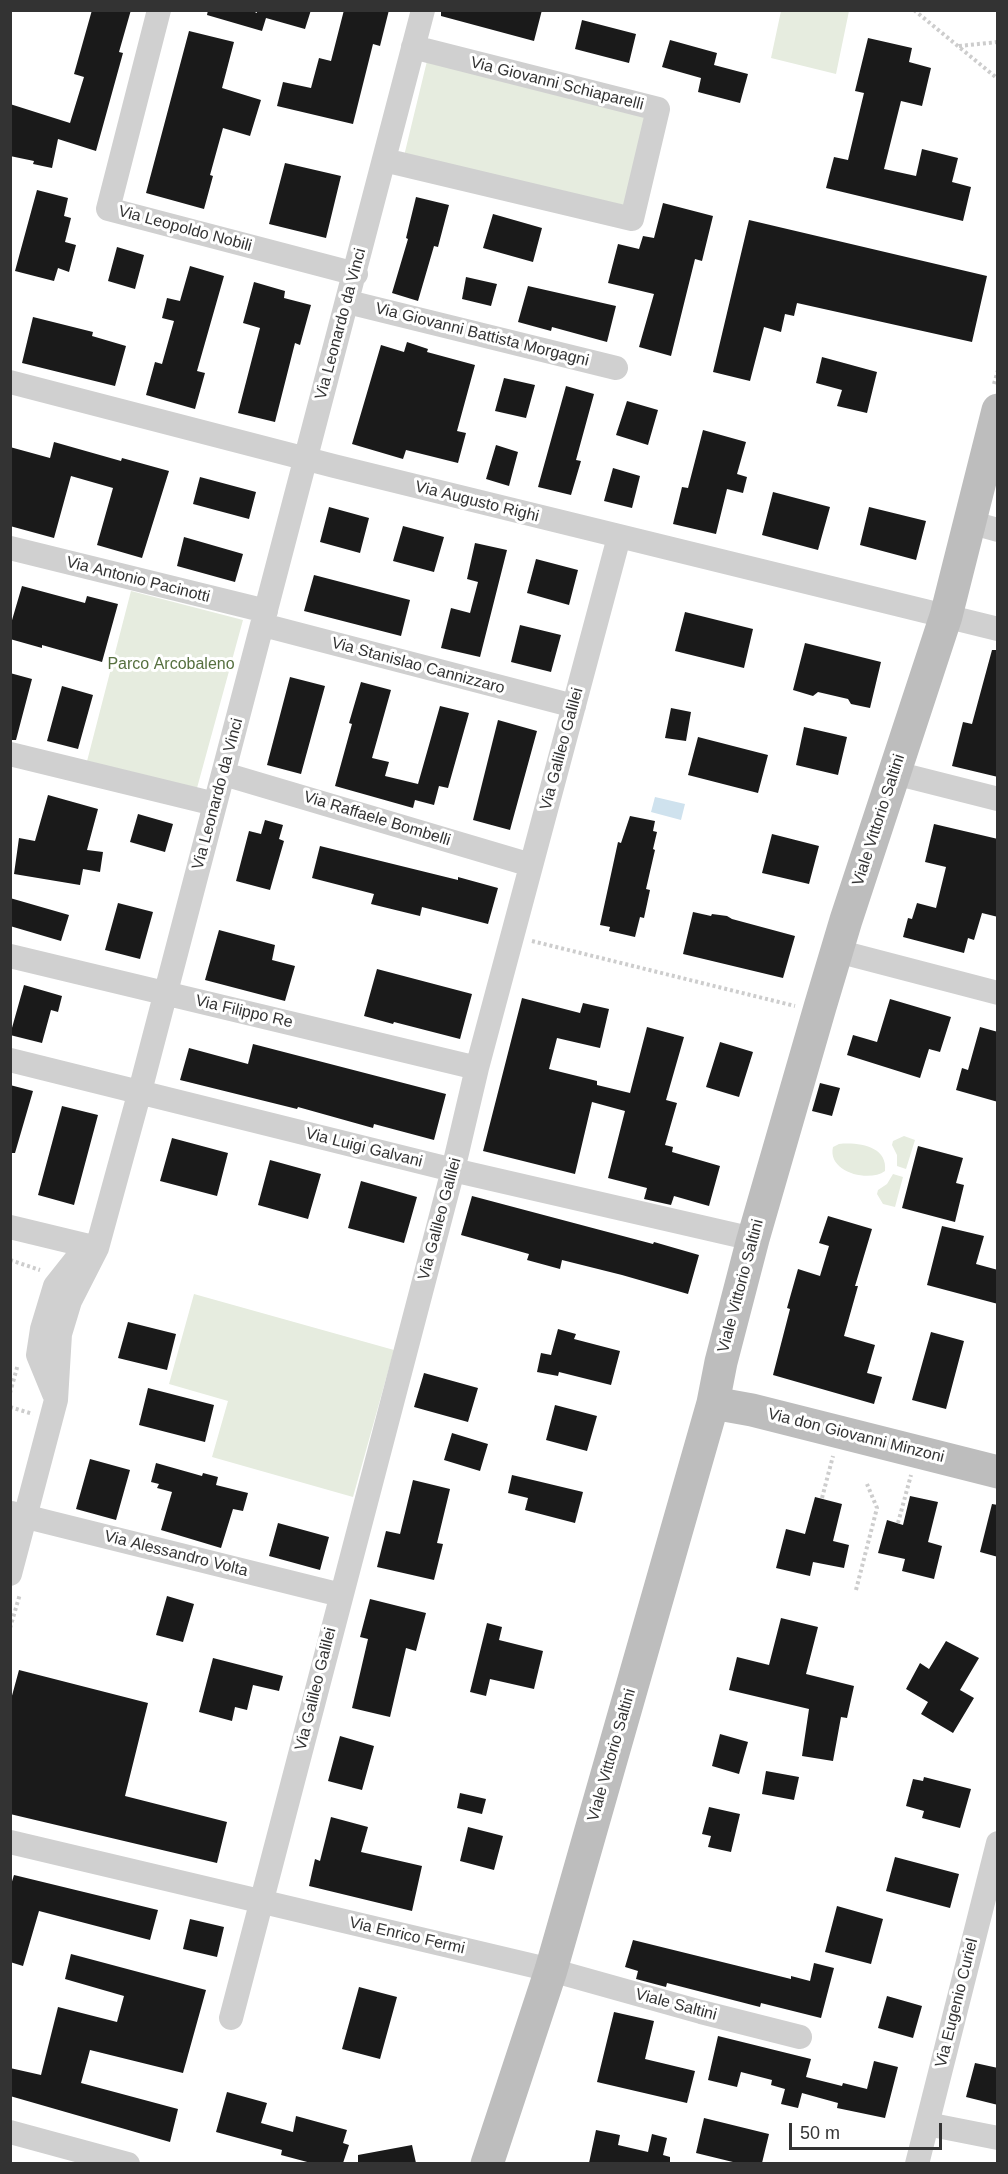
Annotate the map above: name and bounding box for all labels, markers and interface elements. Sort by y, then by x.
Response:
street label: Via Giovanni Schiaparelli [469,53,645,115]
street label: Via Leopoldo Nobili [116,202,254,256]
street label: Via Leonardo da Vinci [312,246,370,402]
street label: Via Giovanni Battista Morgagni [373,299,591,371]
street label: Via Augusto Righi [413,477,541,527]
street label: Via Antonio Pacinotti [64,553,212,607]
street label: Via Stanislao Cannizzaro [329,634,507,698]
park label: Parco Arcobaleno [107,655,235,675]
street label: Via Galileo Galilei [536,686,588,812]
street label: Via Leonardo da Vinci [189,716,247,872]
street label: Viale Vittorio Saltini [849,752,909,888]
street label: Via Raffaele Bombelli [301,788,453,850]
street label: Via Filippo Re [193,991,295,1033]
street label: Via Luigi Galvani [304,1124,424,1172]
street label: Via Galileo Galilei [414,1156,466,1282]
street label: Viale Vittorio Saltini [714,1217,768,1355]
street label: Via don Giovanni Minzoni [766,1405,946,1467]
street label: Via Alessandro Volta [102,1527,250,1581]
street label: Via Galileo Galilei [291,1626,341,1752]
street label: Viale Vittorio Saltini [584,1686,640,1824]
street label: Via Enrico Fermi [347,1913,467,1959]
street label: Via Eugenio Curiel [932,1937,982,2069]
street label: Viale Saltini [633,1985,719,2025]
scale bar [792,2111,945,2149]
text: 50 m [800,2123,840,2143]

